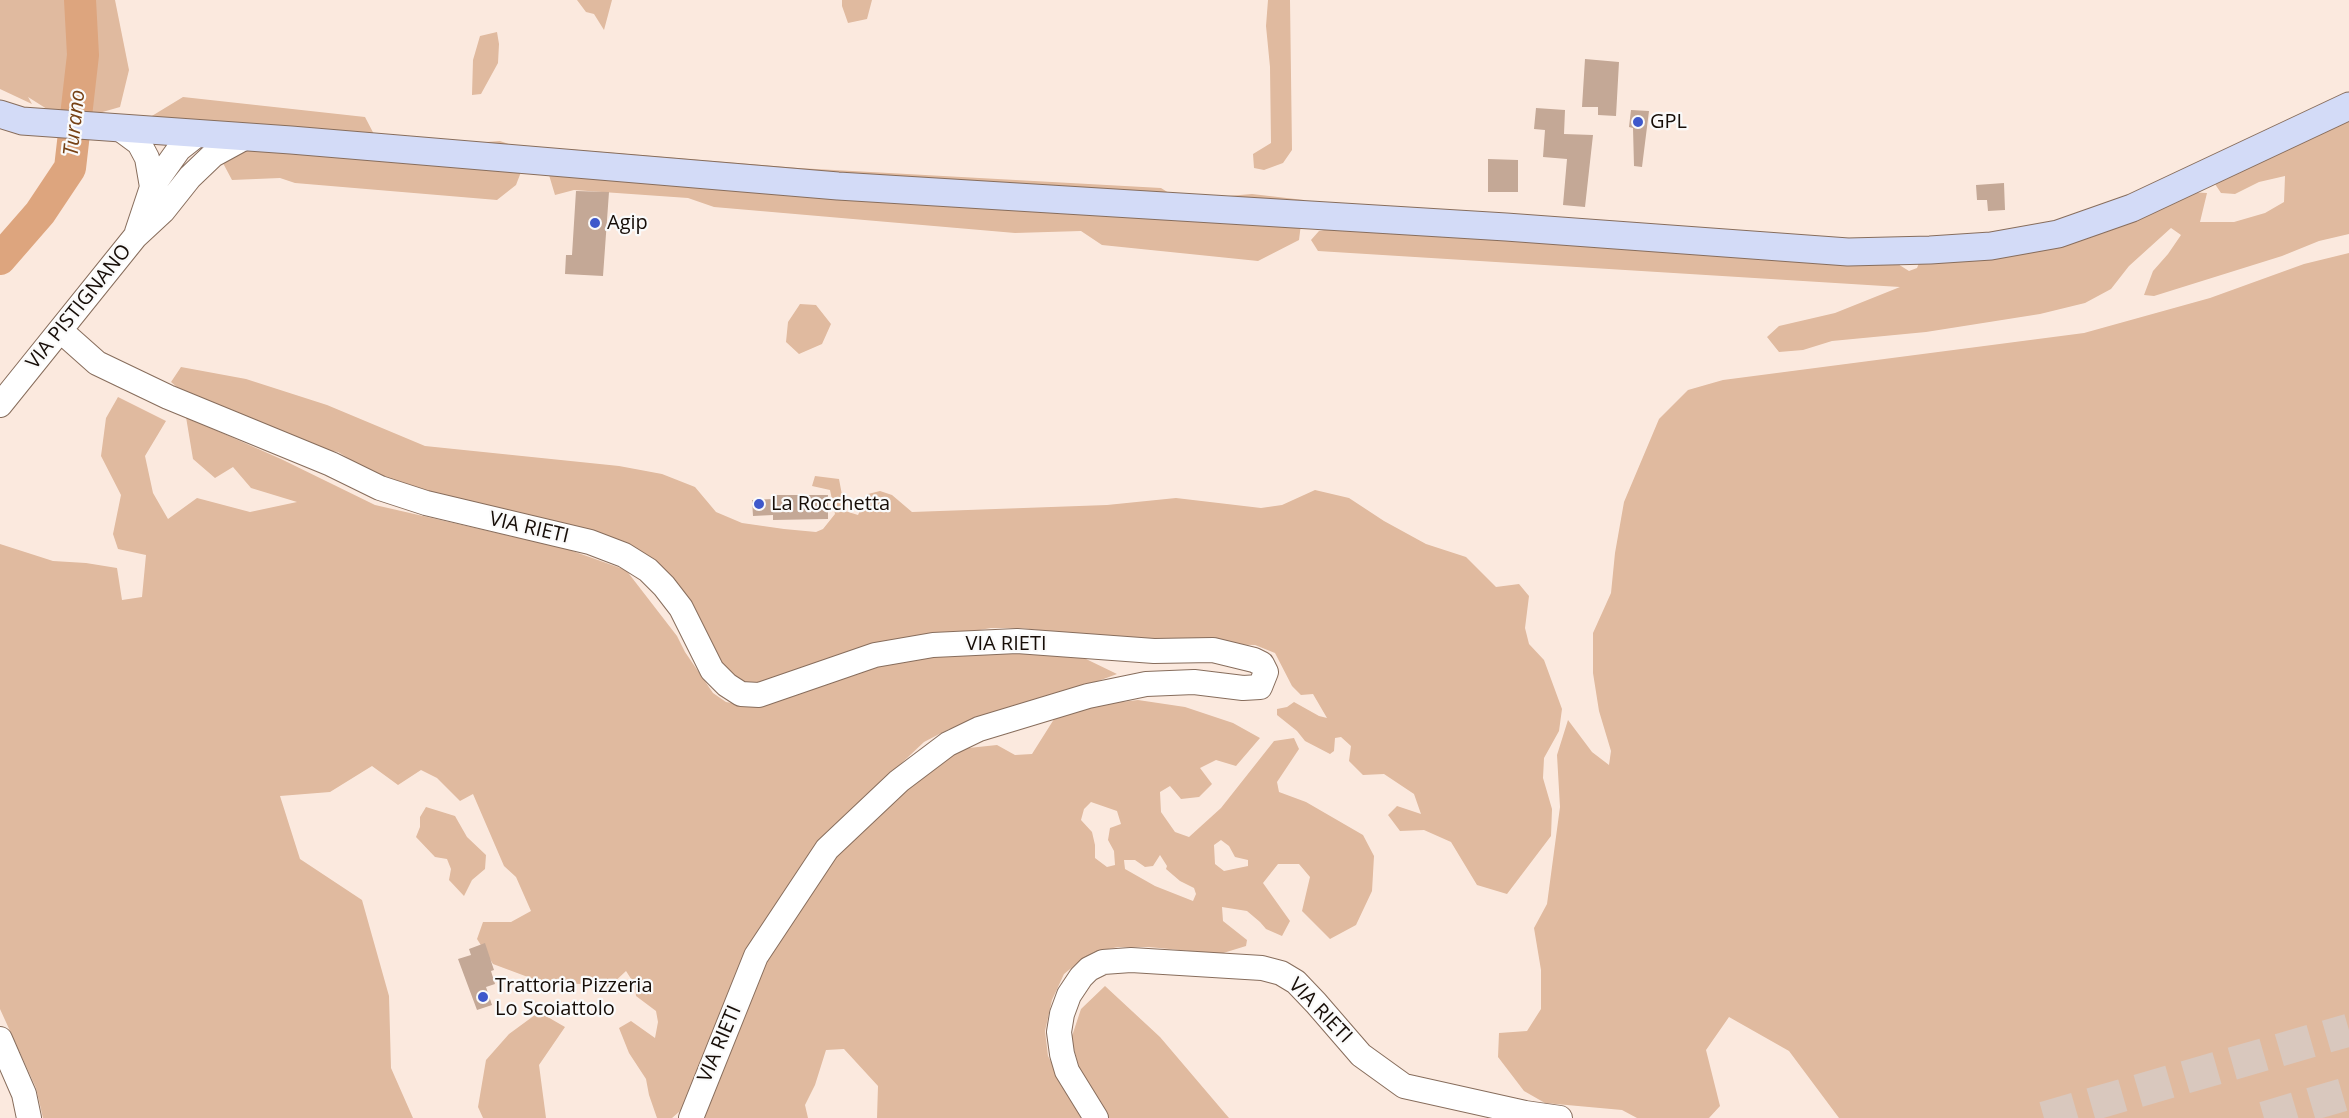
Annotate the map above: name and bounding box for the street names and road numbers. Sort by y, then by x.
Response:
street label: VIA PISTIGNANO [21,240,137,374]
street label: VIA RIETI [487,507,571,549]
street label: VIA RIETI [966,632,1046,656]
street label: VIA RIETI [1283,974,1357,1048]
street label: VIA RIETI [693,1002,747,1086]

